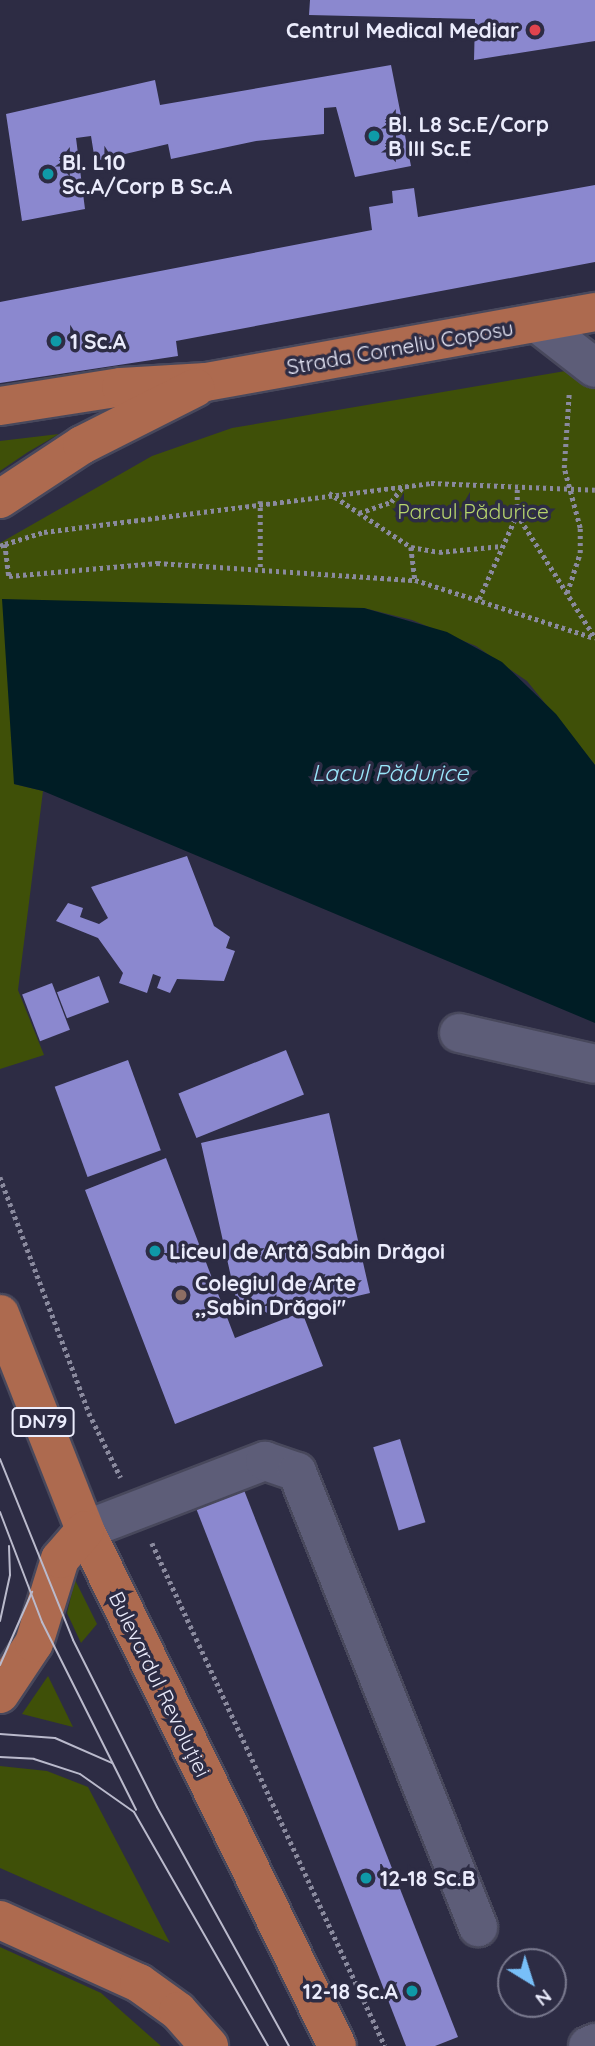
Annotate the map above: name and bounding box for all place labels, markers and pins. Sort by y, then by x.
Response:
place label: Centrul Medical Mediar [286,17,519,43]
marker: Centrul Medical Mediar [525,20,545,40]
place label: Bl. L8 Sc.E/Corp B III Sc.E [388,111,549,161]
marker: Bl. L8 Sc.E/Corp B III Sc.E [366,128,382,144]
place label: Bl. L10 Sc.A/Corp B Sc.A [62,149,232,199]
marker: Bl. L10 Sc.A/Corp B Sc.A [40,166,56,182]
place label: 1 Sc.A [70,328,126,354]
marker: 1 Sc.A [48,333,64,349]
place label: Liceul de Artă Sabin Drăgoi [169,1238,445,1264]
marker: Liceul de Artă Sabin Drăgoi [147,1243,163,1259]
place label: Colegiul de Arte ,,Sabin Drăgoi" [195,1270,356,1320]
marker: Colegiul de Arte ,,Sabin Drăgoi" [173,1287,189,1303]
place label: 12-18 Sc.B [380,1865,476,1891]
marker: 12-18 Sc.B [358,1870,374,1886]
place label: 12-18 Sc.A [303,1978,398,2004]
marker: 12-18 Sc.A [404,1983,420,1999]

